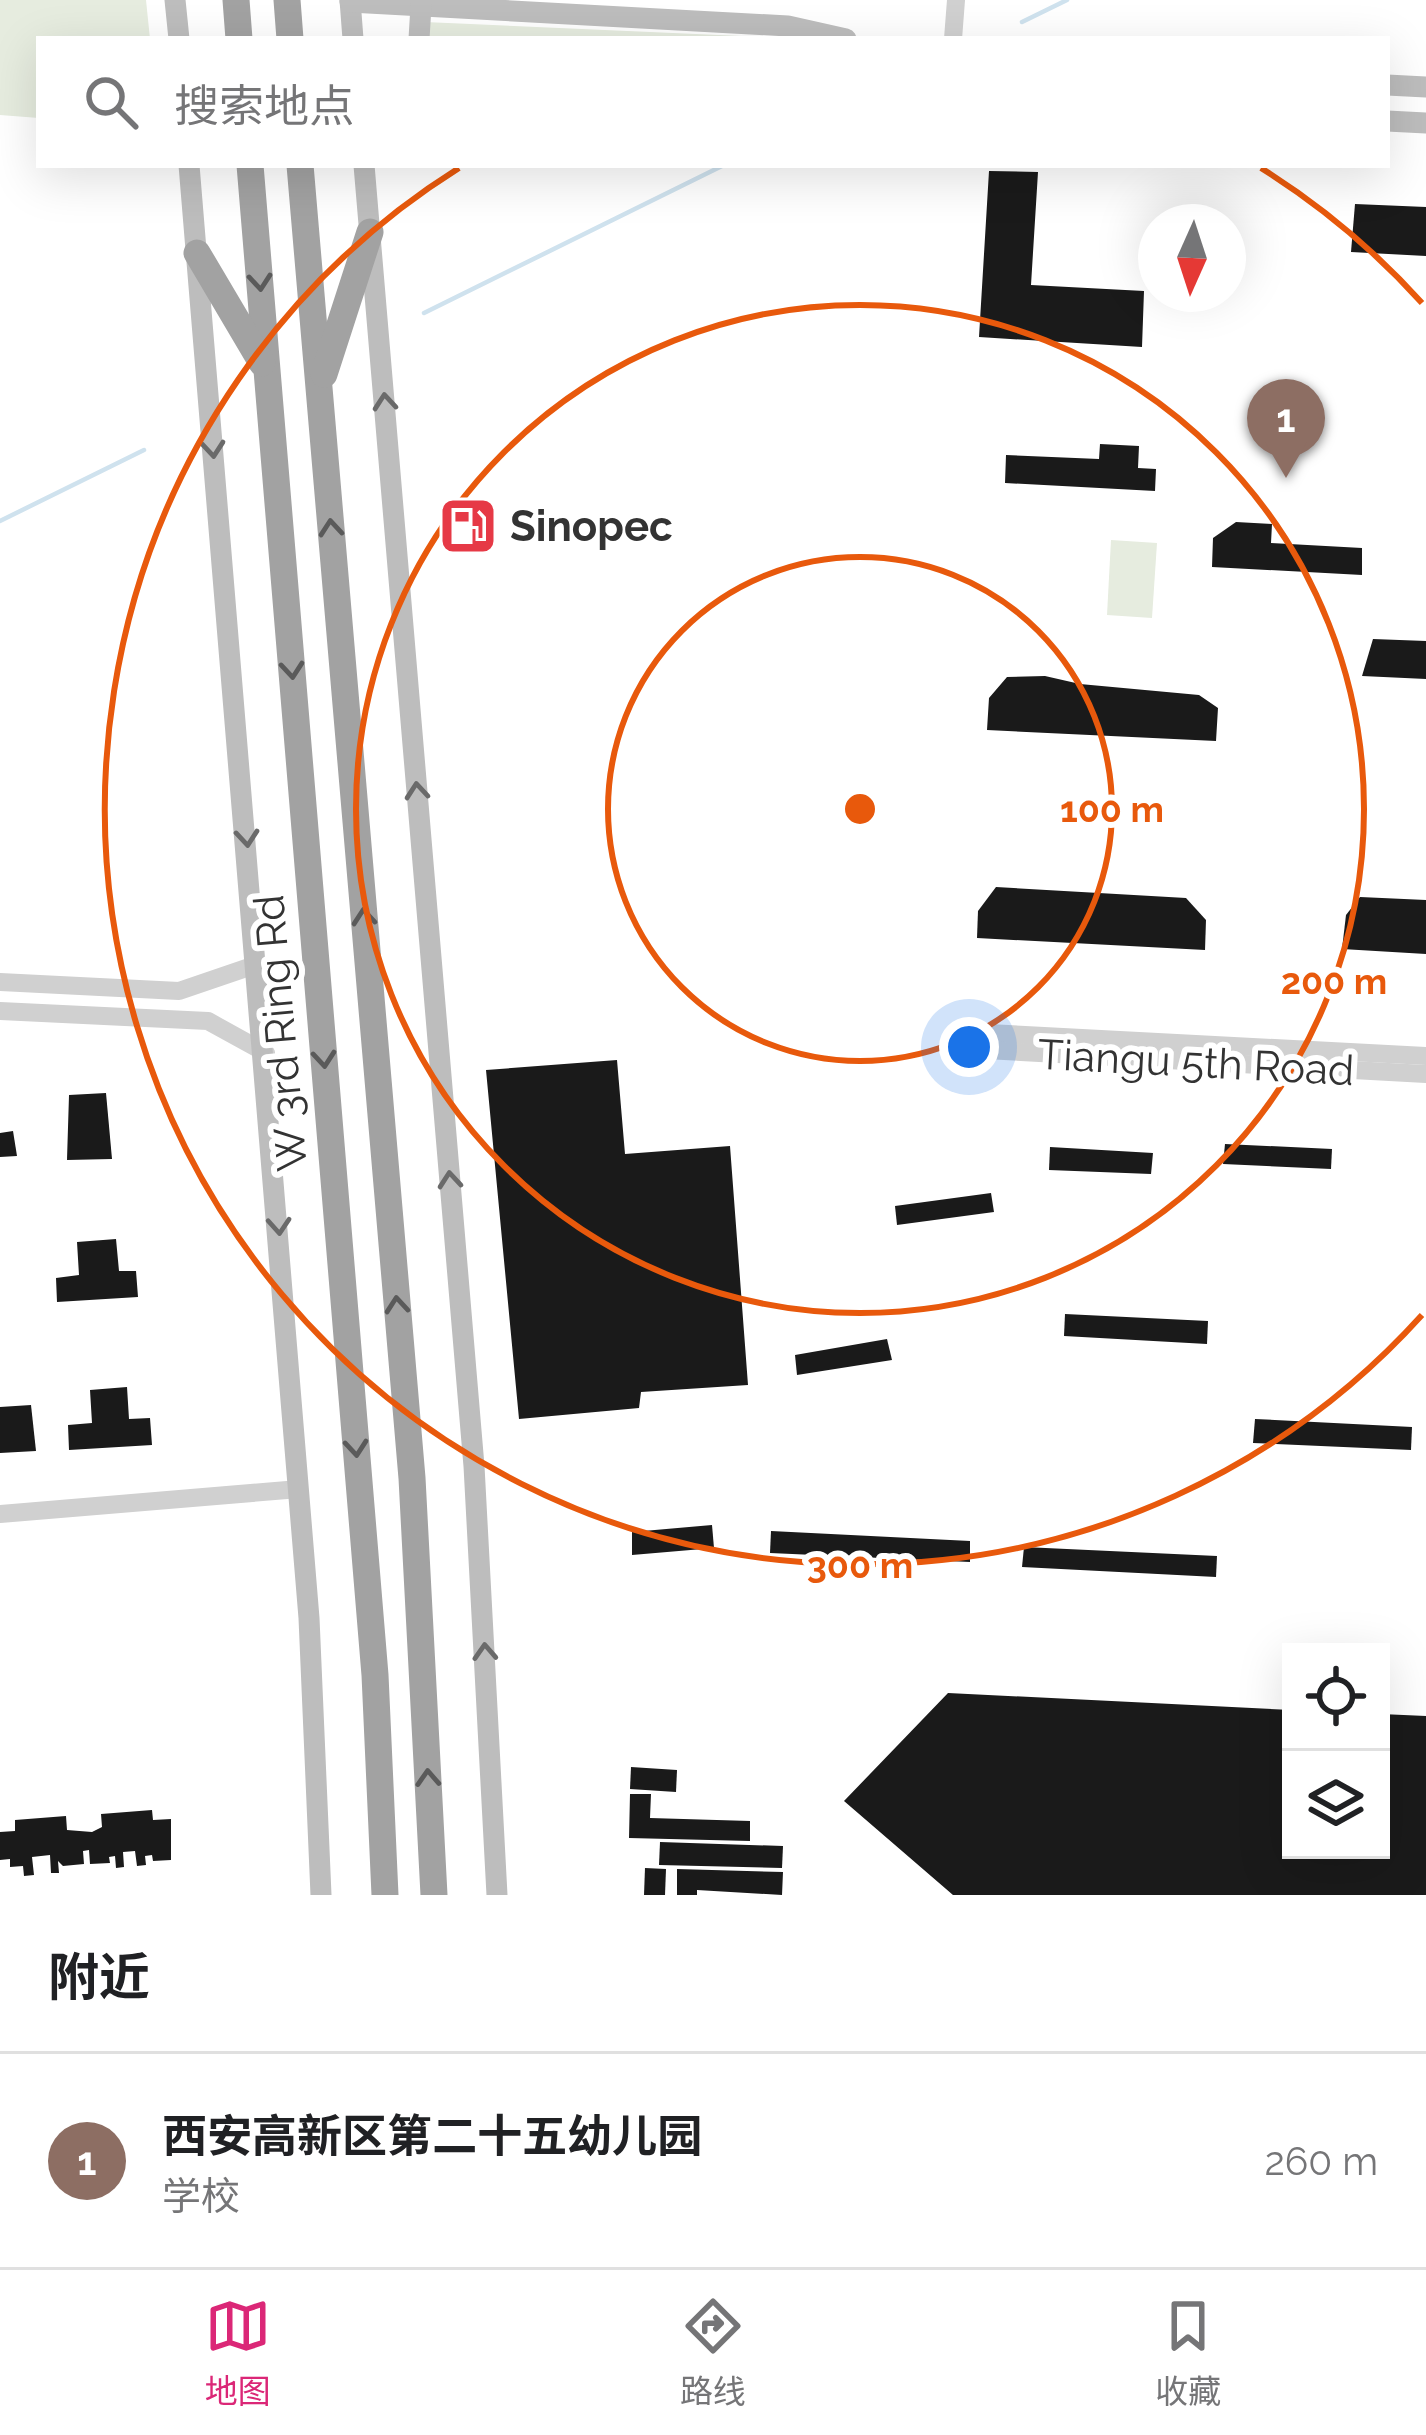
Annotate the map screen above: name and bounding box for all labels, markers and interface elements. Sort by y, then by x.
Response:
search box [36,36,1390,168]
icon: search [78,69,144,135]
text: 搜索地点 [174,80,354,133]
north arrow [1138,204,1246,312]
one-way arrow [247,273,272,292]
pin: 1 [1247,379,1325,478]
one-way arrow [372,392,398,411]
one-way arrow [200,440,225,459]
fuel station icon: Sinopec [437,495,499,557]
place label: Sinopec [510,502,673,551]
one-way arrow [319,518,344,537]
one-way arrow [279,661,304,680]
one-way arrow [405,781,431,800]
centre of rings [839,788,881,830]
text: 100 m [1060,788,1164,830]
one-way arrow [234,828,259,847]
street label: W 3rd Ring Rd [244,893,317,1173]
one-way arrow [352,907,377,926]
text: 200 m [1281,960,1387,1002]
your location [939,1017,999,1077]
street label: Tiangu 5th Road [1037,1030,1355,1095]
one-way arrow [311,1050,336,1069]
one-way arrow [438,1170,463,1189]
one-way arrow [266,1217,291,1236]
one-way arrow [385,1295,410,1314]
one-way arrow [343,1439,368,1458]
text: 300 m [807,1544,913,1586]
one-way arrow [472,1642,498,1661]
map controls [1282,1643,1390,1859]
button: locate [1282,1643,1390,1751]
button: layers [1282,1751,1390,1859]
one-way arrow [415,1768,441,1787]
text: 附近 [48,1947,150,2007]
text: 西安高新区第二十五幼儿园 [162,2110,702,2163]
text: 1 [77,2138,97,2184]
text: 260 m [1265,2138,1378,2184]
text: 学校 [162,2173,240,2219]
tab: 地图 [205,2293,271,2413]
tab: 路线 [680,2293,746,2413]
tab: 收藏 [1155,2293,1221,2413]

